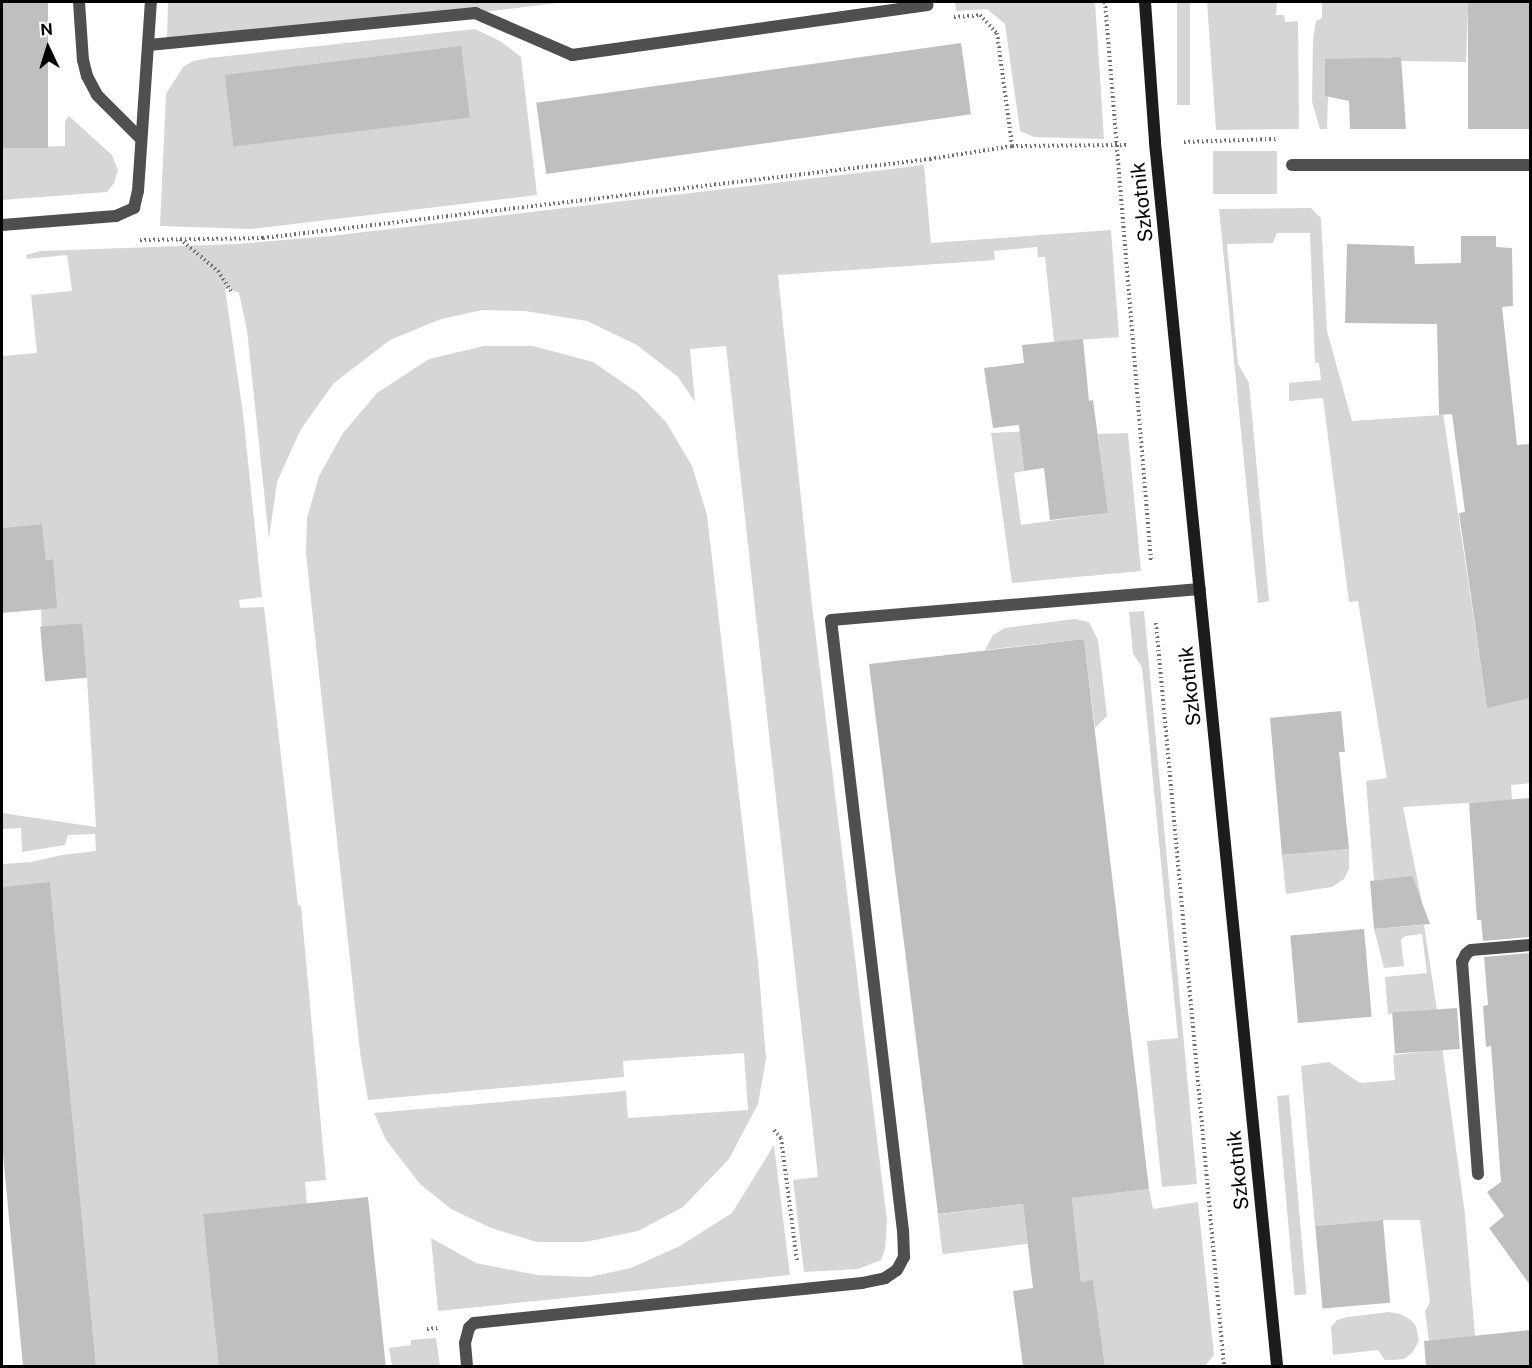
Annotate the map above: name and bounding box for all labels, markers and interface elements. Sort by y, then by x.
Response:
north arrow [18,18,78,78]
text: N [40,20,54,39]
street label: Szkotnik [1126,161,1158,243]
street label: Szkotnik [1174,645,1206,727]
street label: Szkotnik [1222,1129,1254,1211]

